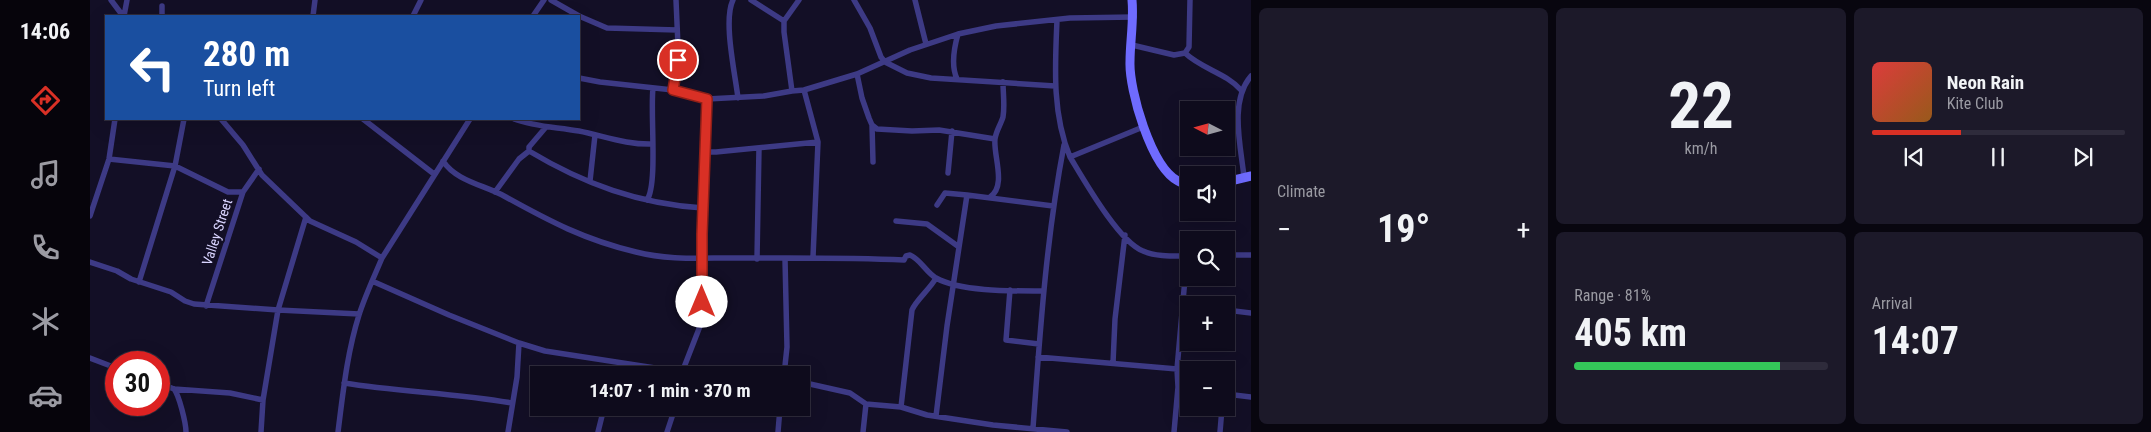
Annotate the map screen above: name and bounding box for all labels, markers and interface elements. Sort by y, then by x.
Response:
text: 14:06 [20,19,70,44]
text: 280 m [203,34,290,75]
icon: left [120,35,185,100]
pin [657,39,699,81]
icon: arrive [664,46,692,74]
text: 22 [1668,68,1734,144]
text: Neon Rain [1947,71,2024,94]
text: Turn left [203,76,275,101]
icon: directions [28,83,63,118]
text: Kite Club [1947,94,2003,113]
north arrow [1180,101,1235,156]
map controls [1180,101,1235,416]
text: km/h [1685,139,1717,158]
icon: previous [1900,143,1928,171]
icon: pause [1984,143,2012,171]
icon: next [2069,143,2097,171]
icon: music [28,157,63,192]
button: sound [1180,166,1235,221]
text: Climate [1277,182,1325,201]
street label: Valley Street [199,197,235,267]
text: 19° [1377,207,1430,251]
text: − [1277,213,1291,246]
text: + [1516,213,1530,246]
icon: phone [28,230,63,265]
button: search [1180,231,1235,286]
position arrow [675,275,727,327]
text: Range · 81% [1574,286,1651,305]
text: Arrival [1872,294,1912,313]
button: + [1180,296,1235,351]
icon: climate [28,304,63,339]
text: 405 km [1574,311,1687,355]
text: 14:07 [1872,319,1959,363]
speed limit sign: 30 [105,351,170,416]
button: − [1180,361,1235,416]
icon: car [28,378,63,413]
text: 14:07 · 1 min · 370 m [589,379,751,402]

